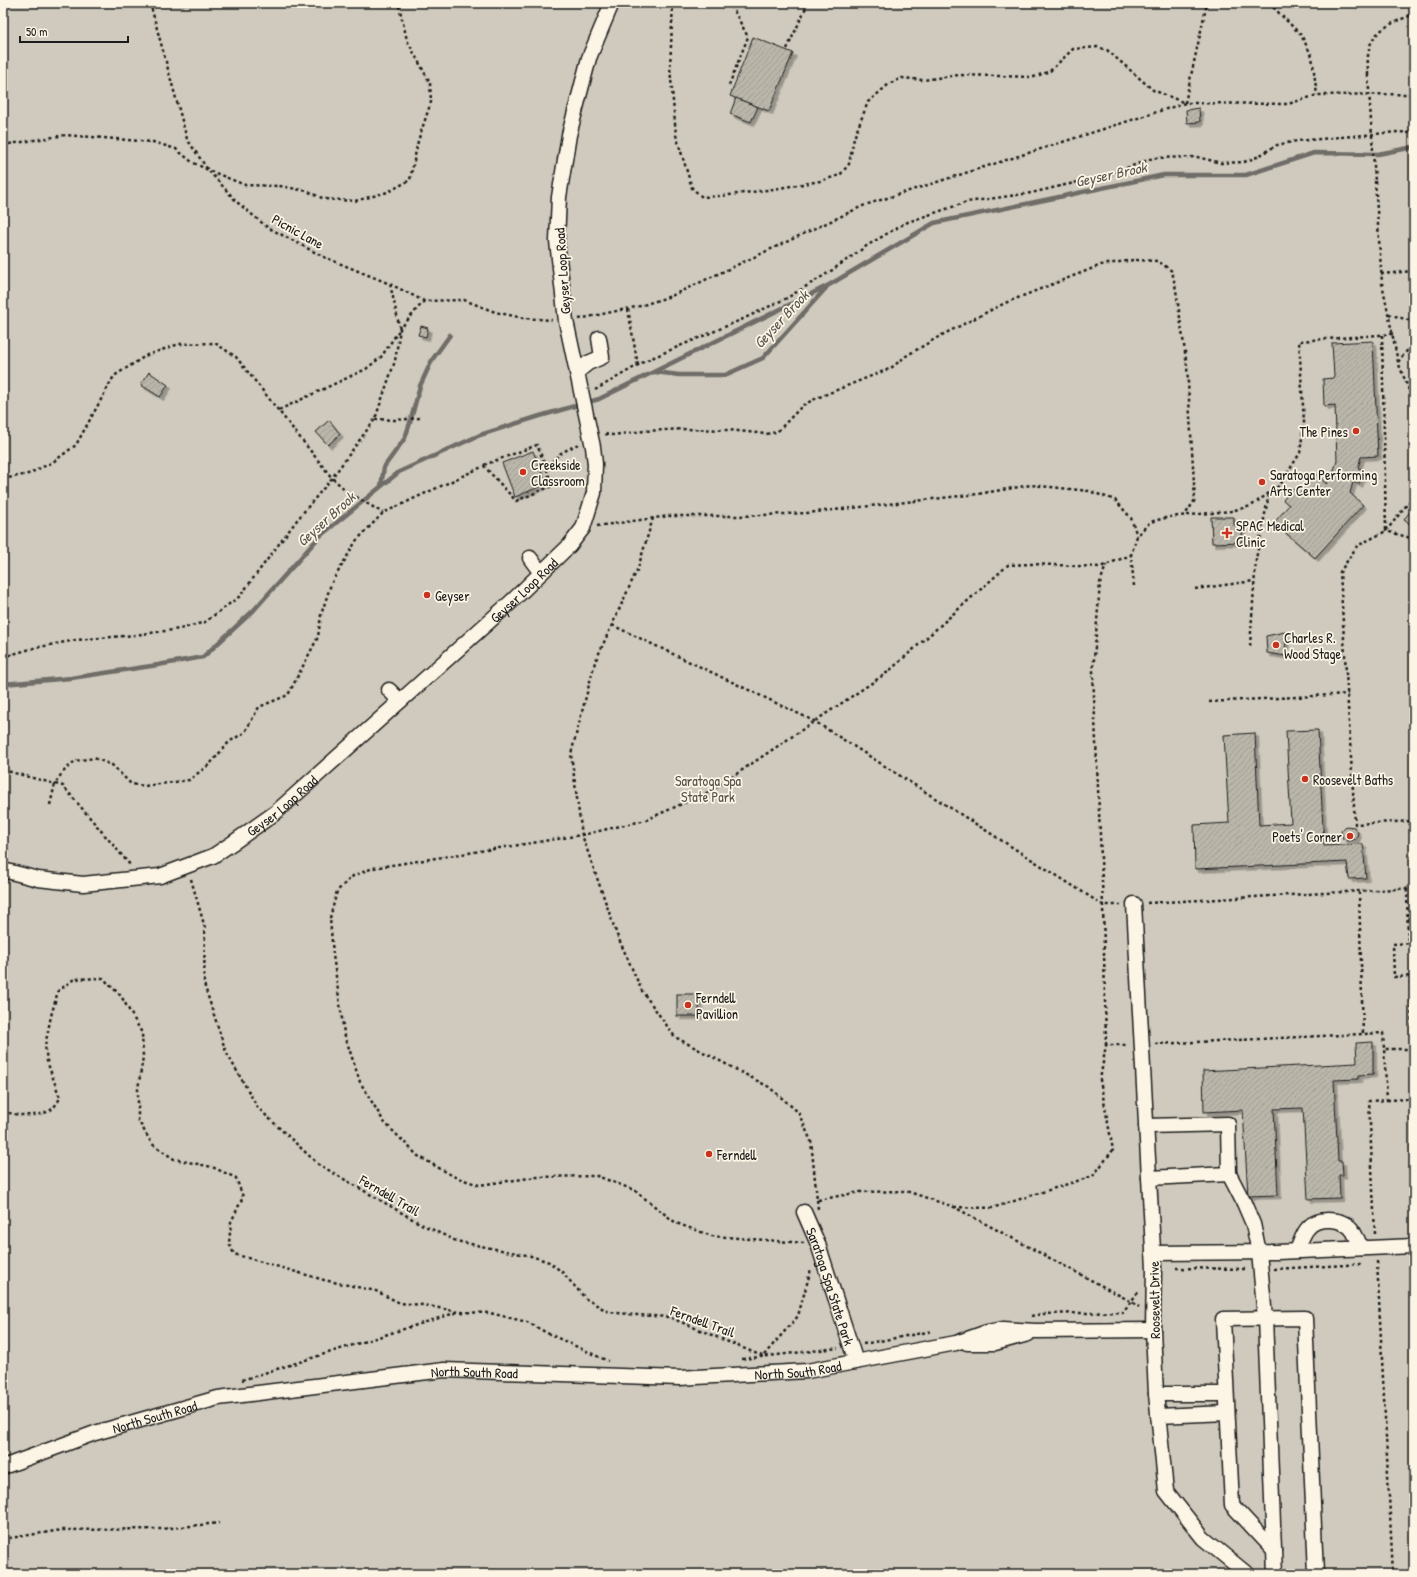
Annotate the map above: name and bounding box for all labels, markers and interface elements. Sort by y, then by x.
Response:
scale bar [20,18,128,44]
text: 50 m [26,23,47,40]
water label: Geyser Brook [1074,156,1150,192]
street label: Picnic Lane [269,209,327,253]
street label: Geyser Loop Road [549,227,575,315]
water label: Geyser Brook [749,284,815,353]
place label: The Pines [1300,422,1348,441]
marker: The Pines [1351,426,1361,436]
place label: Creekside Classroom [531,455,585,490]
place label: Saratoga Performing Arts Center [1270,465,1377,500]
marker: Creekside Classroom [518,467,528,477]
marker: Saratoga Performing Arts Center [1257,477,1267,487]
water label: Geyser Brook [292,486,361,551]
place label: SPAC Medical Clinic [1236,516,1304,551]
marker: SPAC Medical Clinic [1221,527,1233,539]
street label: Geyser Loop Road [485,553,562,626]
place label: Geyser [435,586,470,606]
marker: Geyser [422,590,432,600]
place label: Charles R. Wood Stage [1284,628,1342,664]
marker: Charles R. Wood Stage [1271,640,1281,650]
street label: Geyser Loop Road [242,770,322,840]
place label: Roosevelt Baths [1313,770,1393,789]
park label: Saratoga Spa State Park [675,771,742,806]
marker: Roosevelt Baths [1300,774,1310,784]
place label: Poets' Corner [1272,827,1343,846]
marker: Poets' Corner [1345,831,1355,841]
place label: Ferndell Pavillion [695,988,738,1023]
marker: Ferndell Pavillion [683,1000,693,1010]
place label: Ferndell [716,1145,758,1164]
marker: Ferndell [704,1149,714,1159]
street label: Ferndell Trail [355,1169,424,1220]
street label: Saratoga Spa State Park [802,1224,860,1348]
street label: Roosevelt Drive [1144,1260,1164,1339]
street label: Ferndell Trail [667,1300,738,1341]
street label: North South Road [754,1355,843,1383]
street label: North South Road [430,1361,519,1382]
street label: North South Road [110,1395,200,1437]

